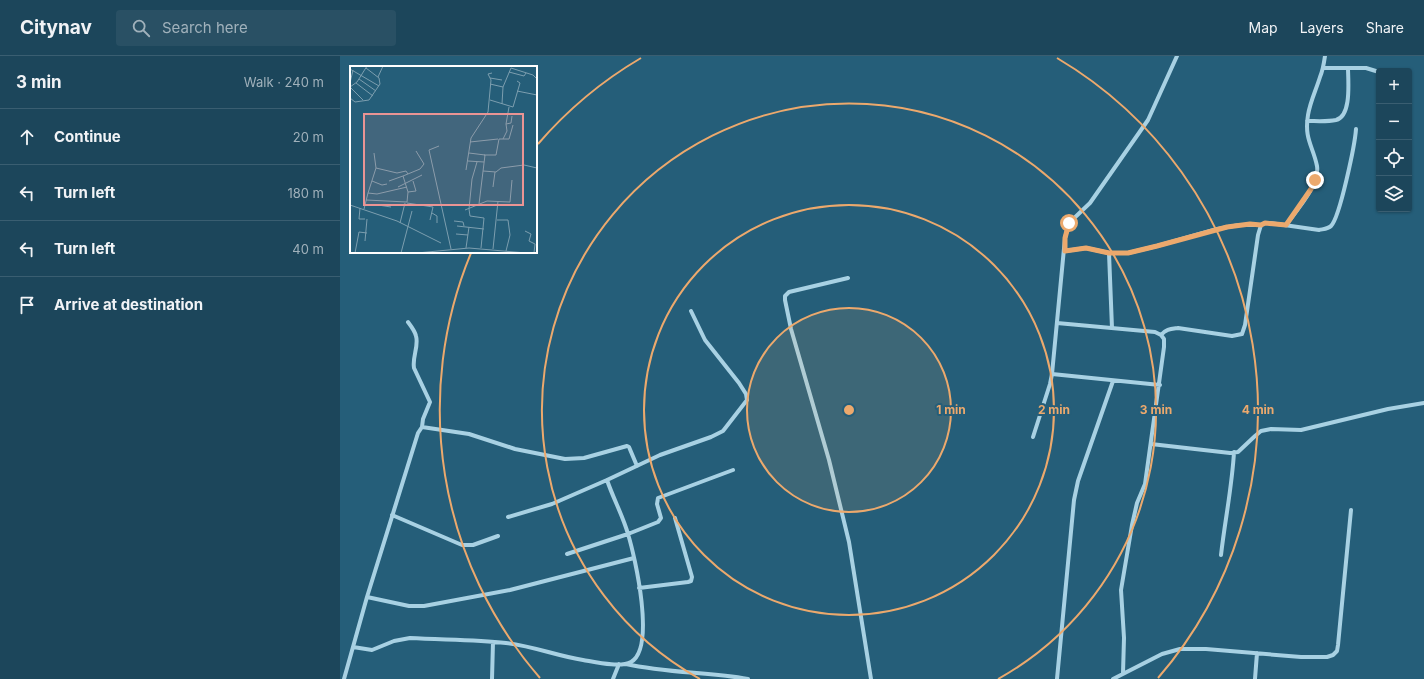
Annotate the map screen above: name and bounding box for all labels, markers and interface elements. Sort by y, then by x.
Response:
search box [116,10,396,46]
text: Citynav [20,16,92,39]
icon: search [130,17,152,39]
text: Search here [162,18,248,37]
text: Map [1249,19,1278,36]
text: Layers [1300,19,1344,36]
text: Share [1366,19,1404,36]
inset map [350,66,537,253]
map controls [1376,68,1412,212]
button: + [1376,68,1412,104]
text: 3 min [16,72,62,92]
text: Walk · 240 m [244,74,324,90]
button: − [1376,104,1412,140]
icon: ahead [16,126,38,148]
text: Continue [54,127,121,146]
text: 20 m [293,129,324,145]
button: locate [1376,140,1412,176]
route end [1306,171,1324,189]
button: layers [1376,176,1412,212]
icon: left [16,182,38,204]
text: Turn left [54,183,115,202]
text: 180 m [287,185,324,201]
route start [1060,214,1078,232]
icon: left [16,238,38,260]
text: Turn left [54,239,115,258]
text: 40 m [292,241,324,257]
icon: arrive [16,294,38,316]
text: Arrive at destination [54,295,203,314]
text: 1 min [936,402,966,417]
text: 2 min [1038,402,1070,417]
text: 3 min [1140,402,1172,417]
text: 4 min [1242,402,1274,417]
centre of rings [842,403,856,417]

